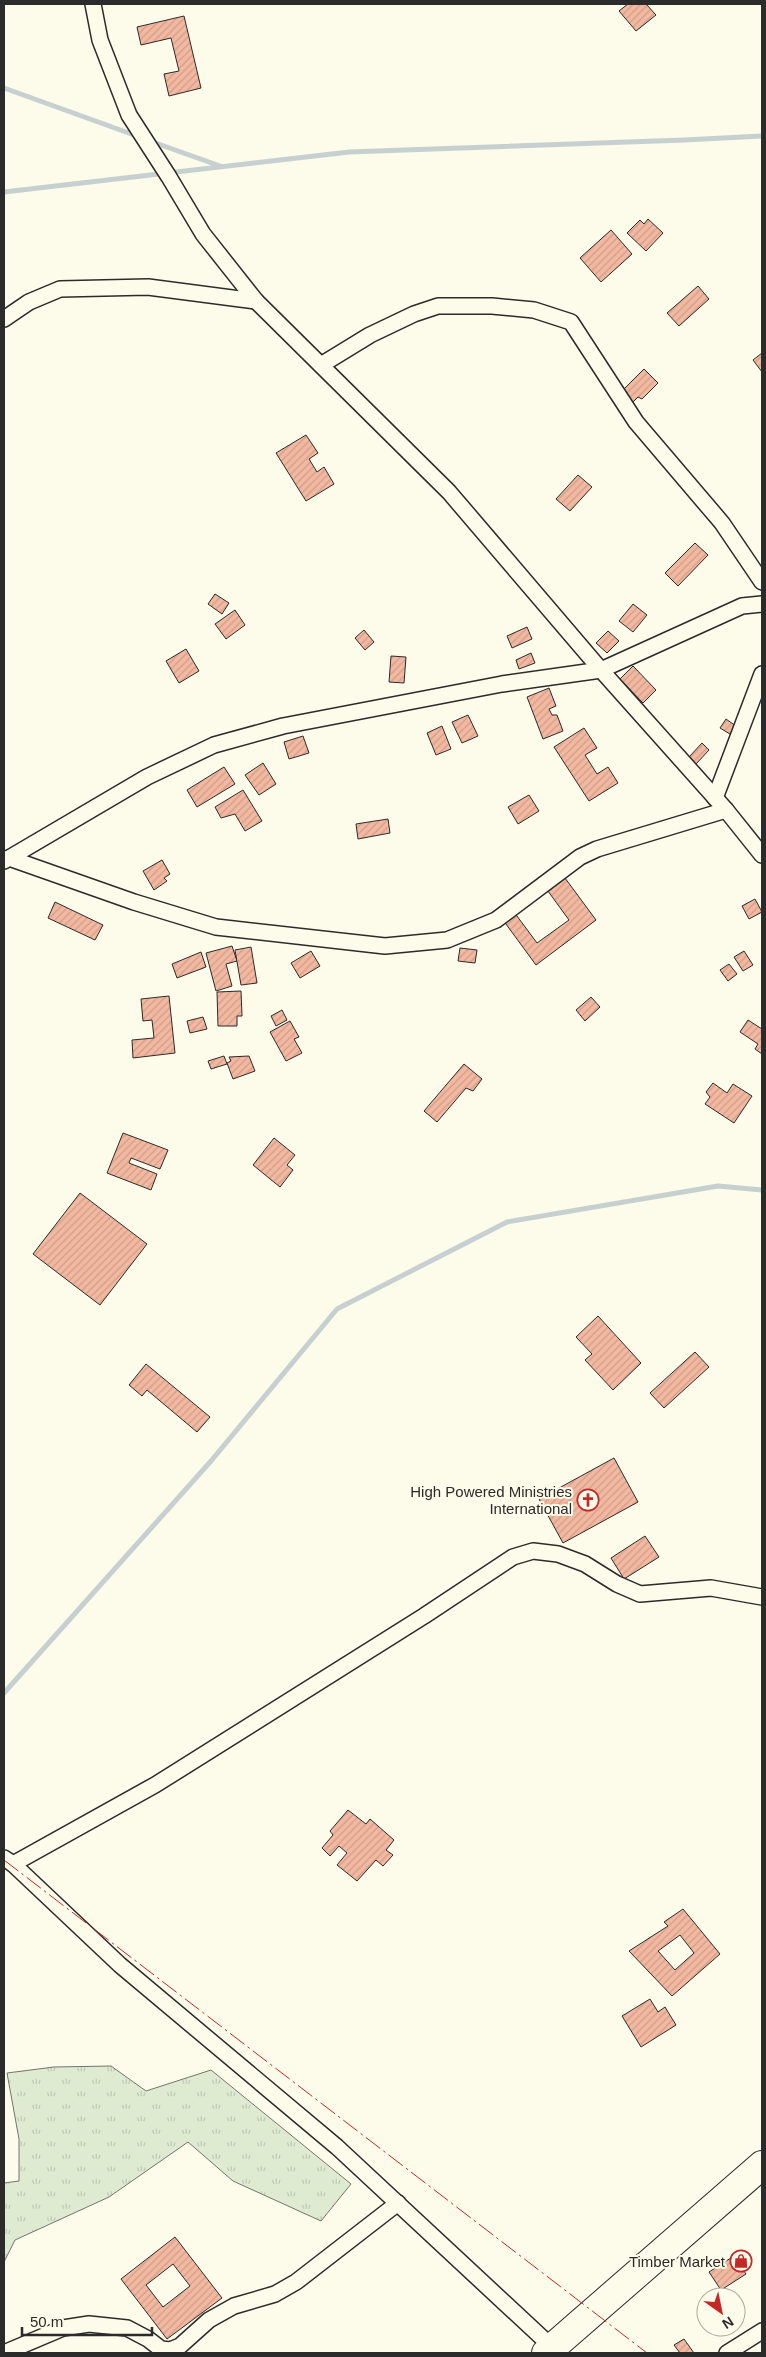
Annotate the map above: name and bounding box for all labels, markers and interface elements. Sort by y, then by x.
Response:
place label: High Powered Ministries International [410,1483,572,1517]
church icon: High Powered Ministries International [576,1488,600,1512]
shop icon: Timber Market [729,2249,753,2273]
place label: Timber Market [629,2253,726,2270]
north arrow [696,2287,746,2337]
scale bar [22,2304,152,2336]
text: 50 m [30,2313,63,2330]
text: N [719,2313,737,2332]

